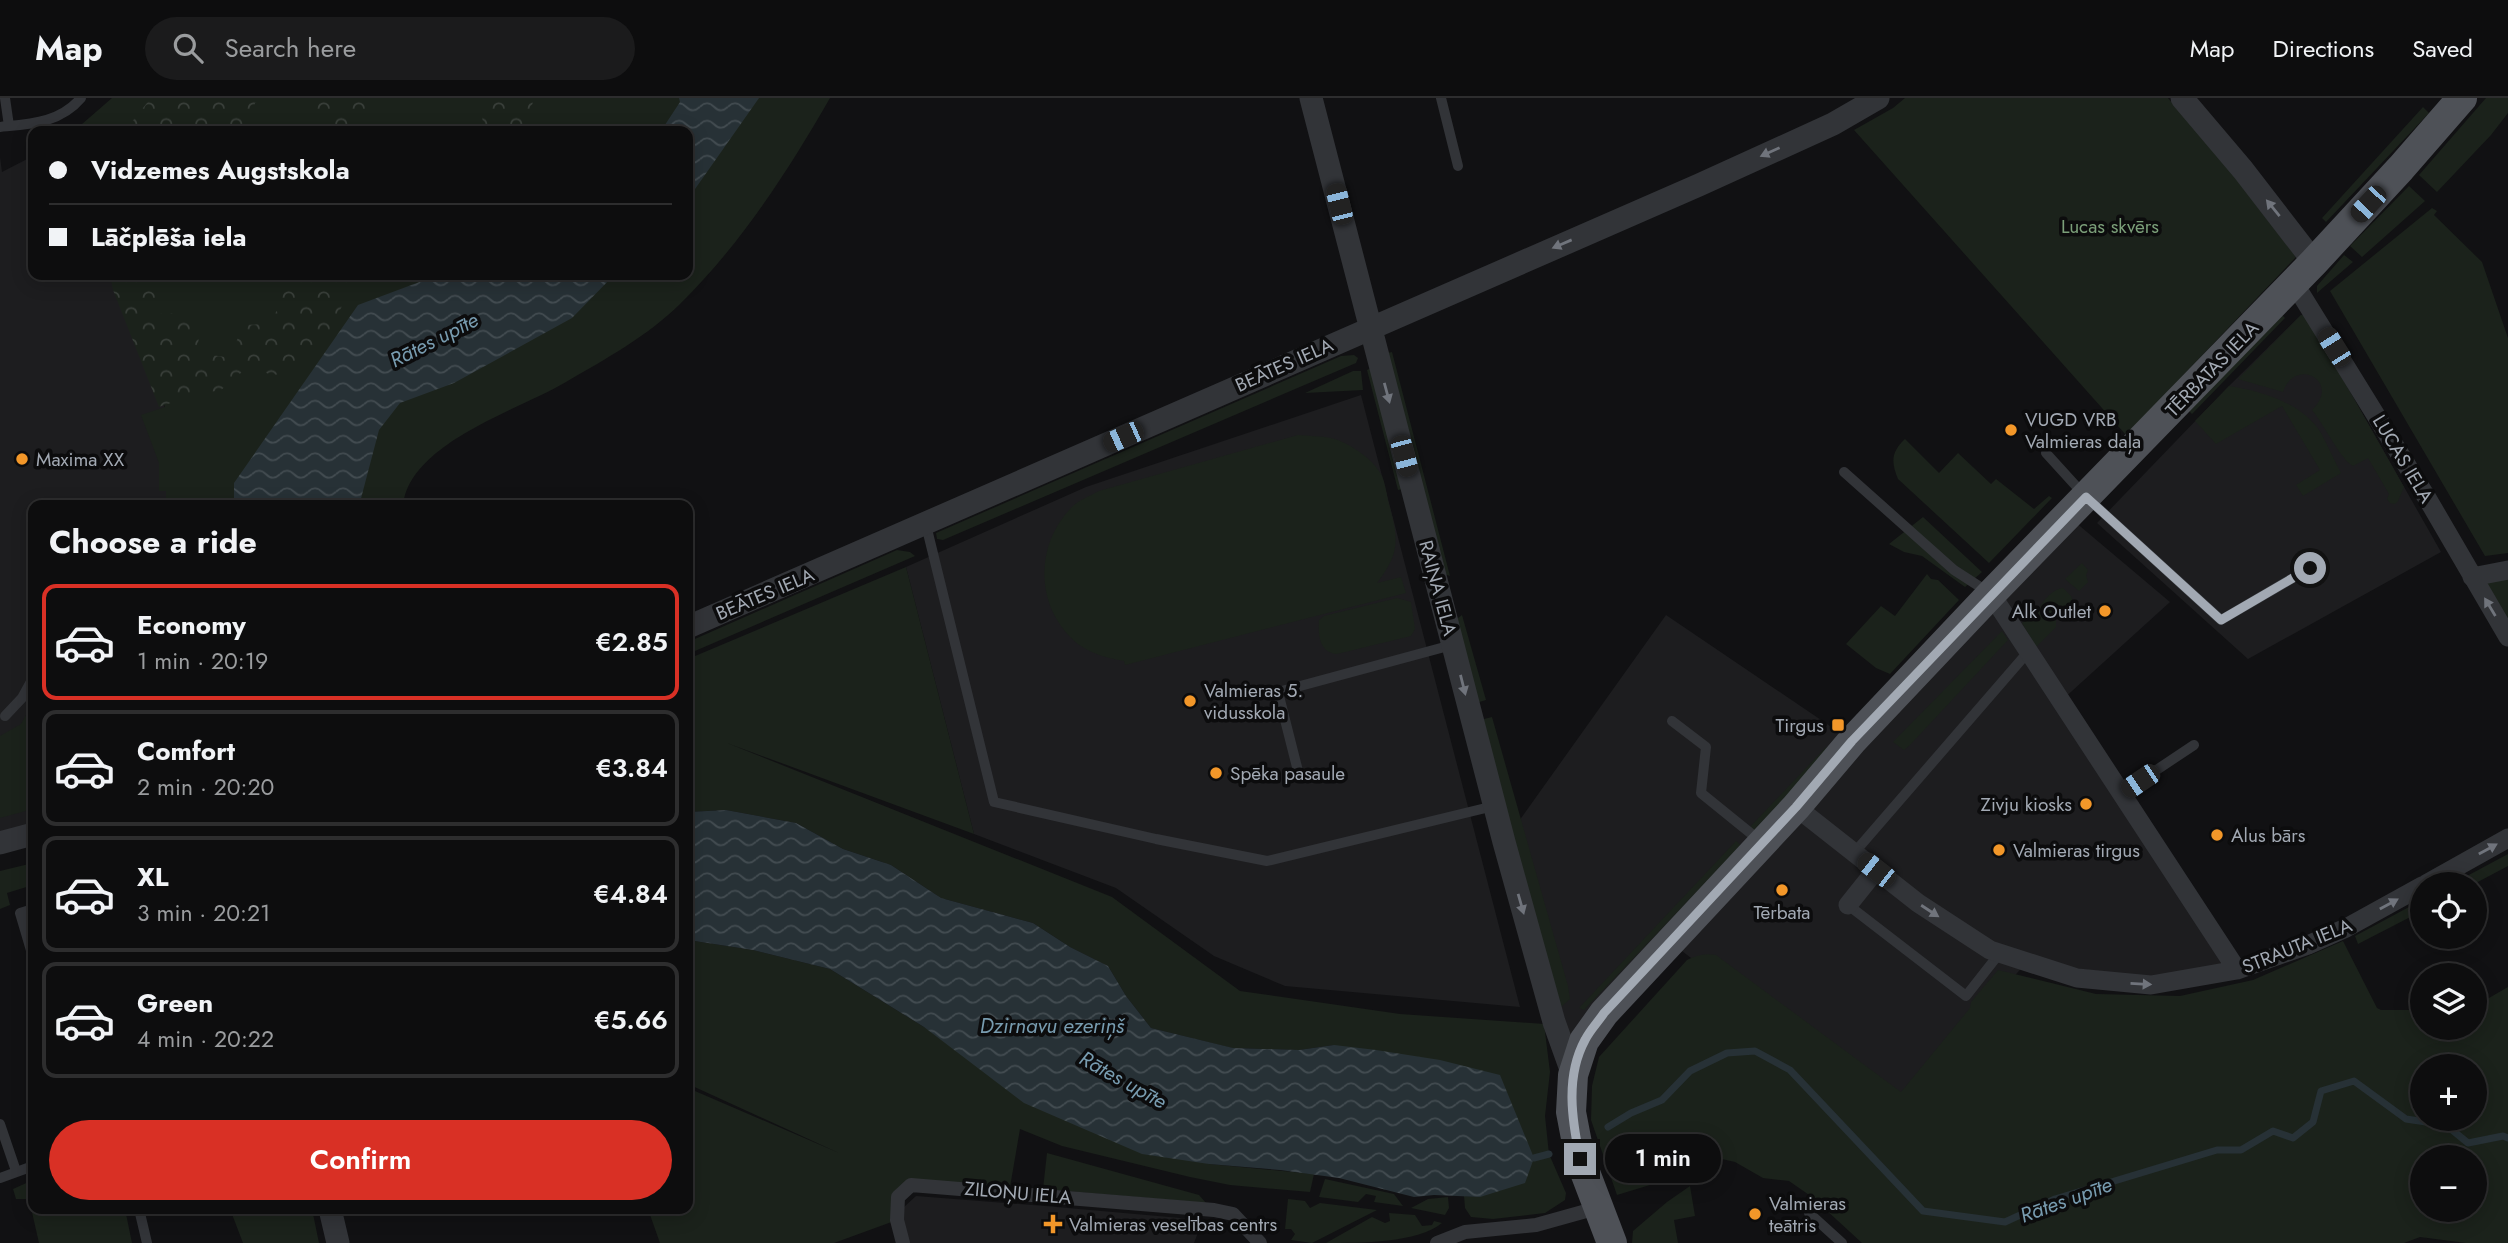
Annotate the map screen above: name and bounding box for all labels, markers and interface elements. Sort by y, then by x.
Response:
search box [145,17,635,80]
text: Map [35,25,103,72]
icon: search [169,29,207,67]
text: Search here [225,29,356,67]
text: Map [2190,31,2235,66]
text: Directions [2273,31,2374,66]
text: Saved [2412,31,2473,66]
one-way arrow [1760,147,1781,158]
text: Vidzemes Augstskola [91,151,350,189]
car [1324,181,1355,227]
car [2346,181,2391,227]
one-way arrow [2265,199,2280,217]
park label: Lucas skvērs [2061,213,2159,240]
text: Lāčplēša iela [91,218,246,256]
one-way arrow [1552,238,1572,250]
water label: Rātes upīte [384,305,484,375]
street label: TĒRBATAS IELA [2159,315,2265,423]
car [2314,324,2355,370]
street label: BEĀTES IELA [1231,331,1338,399]
one-way arrow [1382,382,1393,404]
place label: VUGD VRB Valmieras daļa [2025,406,2141,455]
street label: LUCAS IELA [2366,410,2440,509]
car [1100,419,1147,455]
marker: VUGD VRB Valmieras daļa [2003,422,2019,438]
car [1389,433,1420,479]
place label: Maxima XX [36,446,125,473]
marker: Maxima XX [14,451,30,467]
text: Choose a ride [49,519,257,565]
street label: RAIŅA IELA [1412,537,1464,639]
route start [2294,552,2326,584]
street label: BEĀTES IELA [712,561,819,627]
one-way arrow [2484,597,2496,616]
place label: Alk Outlet [2012,598,2091,625]
marker: Alk Outlet [2097,603,2113,619]
text: Economy [137,606,246,644]
icon: car [53,611,116,674]
text: €2.85 [595,623,668,661]
text: 1 min · 20:19 [137,644,268,678]
one-way arrow [1458,674,1469,696]
place label: Valmieras 5. vidusskola [1204,677,1303,726]
marker: Valmieras 5. vidusskola [1182,693,1198,709]
place label: Tirgus [1776,712,1824,739]
marker: Tirgus [1830,717,1846,733]
text: Comfort [137,732,235,770]
icon: car [53,737,116,800]
text: €3.84 [595,749,668,787]
place label: Spēka pasaule [1230,760,1345,787]
car [2117,761,2164,801]
marker: Spēka pasaule [1208,765,1224,781]
text: 2 min · 20:20 [137,770,274,804]
place label: Zivju kiosks [1981,791,2072,818]
marker: Zivju kiosks [2078,796,2094,812]
place label: Alus bārs [2231,822,2306,849]
marker: Alus bārs [2209,827,2225,843]
place label: Valmieras tirgus [2013,837,2140,864]
marker: Valmieras tirgus [1991,842,2007,858]
one-way arrow [2479,843,2498,855]
car [1853,849,1900,891]
text: XL [137,858,169,896]
icon: car [53,863,116,926]
map controls [2410,872,2487,1222]
button: locate [2410,872,2487,949]
text: €4.84 [593,875,668,913]
marker: Tērbata [1774,882,1790,898]
one-way arrow [1517,894,1527,915]
text: 3 min · 20:21 [137,896,270,930]
one-way arrow [2379,898,2399,910]
place label: Tērbata [1754,899,1810,926]
one-way arrow [1920,905,1940,918]
street label: STRAUTA IELA [2238,912,2356,980]
button: layers [2410,963,2487,1040]
one-way arrow [2131,979,2153,990]
text: Green [137,984,213,1022]
icon: car [53,989,116,1052]
text: €5.66 [594,1001,668,1039]
water label: Dzirnavu ezeriņš [980,1011,1126,1041]
text: 4 min · 20:22 [137,1022,274,1056]
water label: Rātes upīte [1074,1044,1173,1117]
button: + [2410,1054,2487,1131]
button: Confirm [49,1120,672,1200]
callout: 1 min [1604,1134,1720,1184]
text: 1 min [1635,1141,1691,1175]
route end [1564,1143,1596,1175]
button: − [2410,1145,2487,1222]
water label: Rātes upīte [2016,1169,2117,1231]
street label: ZILOŅU IELA [963,1175,1073,1211]
place label: Valmieras teātris [1769,1190,1846,1239]
marker: Valmieras teātris [1747,1206,1763,1222]
place label: Valmieras veselības centrs [1069,1211,1278,1238]
marker: Valmieras veselības centrs [1043,1214,1063,1234]

